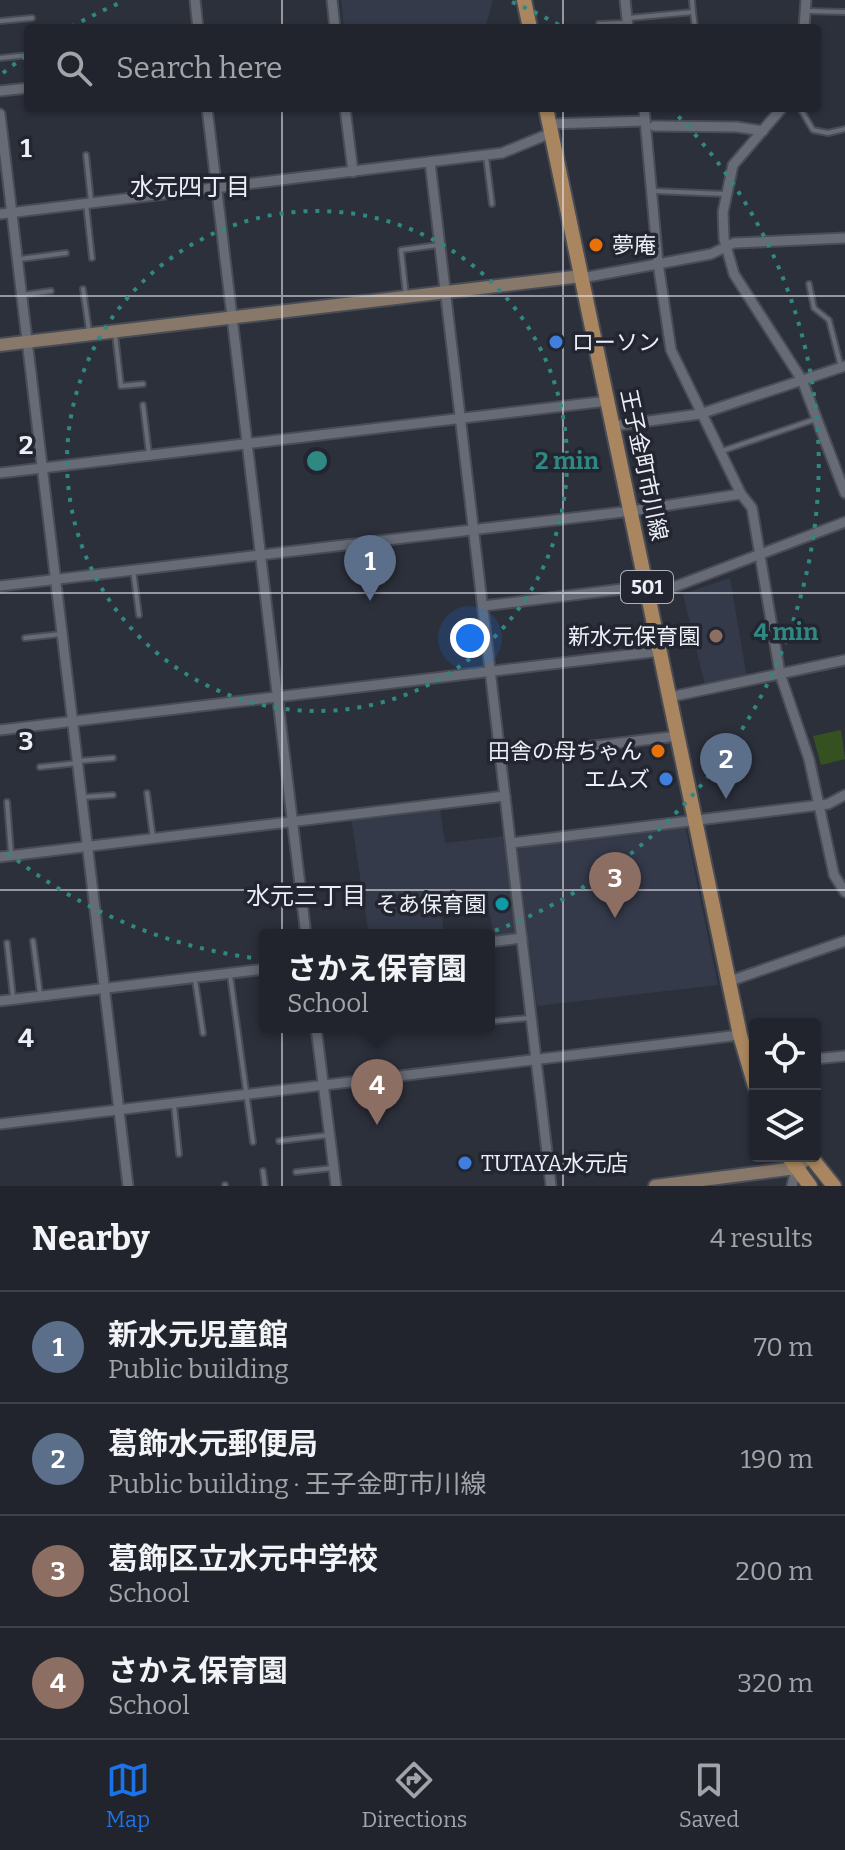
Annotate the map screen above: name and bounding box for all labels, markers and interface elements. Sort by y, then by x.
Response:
search box [24,24,821,112]
icon: search [52,46,96,90]
text: Search here [116,50,283,86]
text: 1 [20,133,32,164]
district label: 水元四丁目 [130,173,250,201]
place label: 夢庵 [612,232,656,259]
marker: 夢庵 [587,236,605,254]
place label: ローソン [572,329,660,356]
marker: ローソン [547,333,565,351]
street label: 王子金町市川線 [615,387,673,543]
text: 2 [19,430,33,461]
centre of rings [303,447,331,475]
text: 2 min [535,447,599,475]
pin: 1 [344,535,396,601]
road number: 501 [621,571,673,603]
your location [450,618,490,658]
text: 4 min [754,618,819,646]
place label: 新水元保育園 [568,623,700,650]
marker: 新水元保育園 [707,627,725,645]
text: 3 [19,726,33,757]
pin: 2 [700,733,752,799]
place label: 田舎の母ちゃん [488,738,642,765]
marker: 田舎の母ちゃん [649,742,667,760]
place label: エムズ [584,766,650,793]
marker: エムズ [657,770,675,788]
pin: 3 [589,852,641,918]
district label: 水元三丁目 [246,882,366,910]
place label: そあ保育園 [376,891,486,918]
marker: そあ保育園 [493,895,511,913]
popup [259,929,495,1033]
text: さかえ保育園 [287,951,467,987]
text: School [287,988,369,1019]
map controls [749,1018,821,1162]
button: locate [749,1018,821,1090]
text: 4 [18,1023,34,1054]
pin: 4 [351,1059,403,1125]
button: layers [749,1090,821,1162]
place label: TUTAYA水元店 [481,1150,629,1177]
marker: TUTAYA水元店 [456,1154,474,1172]
text: Nearby [32,1218,150,1259]
text: 4 results [710,1223,813,1254]
text: 新水元児童館 [108,1317,288,1353]
text: 1 [52,1332,64,1363]
text: 70 m [754,1332,813,1363]
text: Public building [108,1354,289,1385]
text: 葛飾水元郵便局 [108,1426,318,1462]
text: 2 [51,1444,65,1475]
text: 190 m [741,1444,813,1475]
text: Public building · 王子金町市川線 [108,1469,487,1500]
text: 葛飾区立水元中学校 [108,1541,378,1577]
text: 3 [51,1556,65,1587]
text: 200 m [736,1556,813,1587]
text: School [108,1578,190,1609]
text: さかえ保育園 [108,1653,288,1689]
text: 4 [50,1668,66,1699]
text: 320 m [737,1668,813,1699]
text: School [108,1690,190,1721]
tab: Map [106,1758,150,1833]
tab: Directions [362,1758,467,1833]
tab: Saved [679,1758,739,1833]

